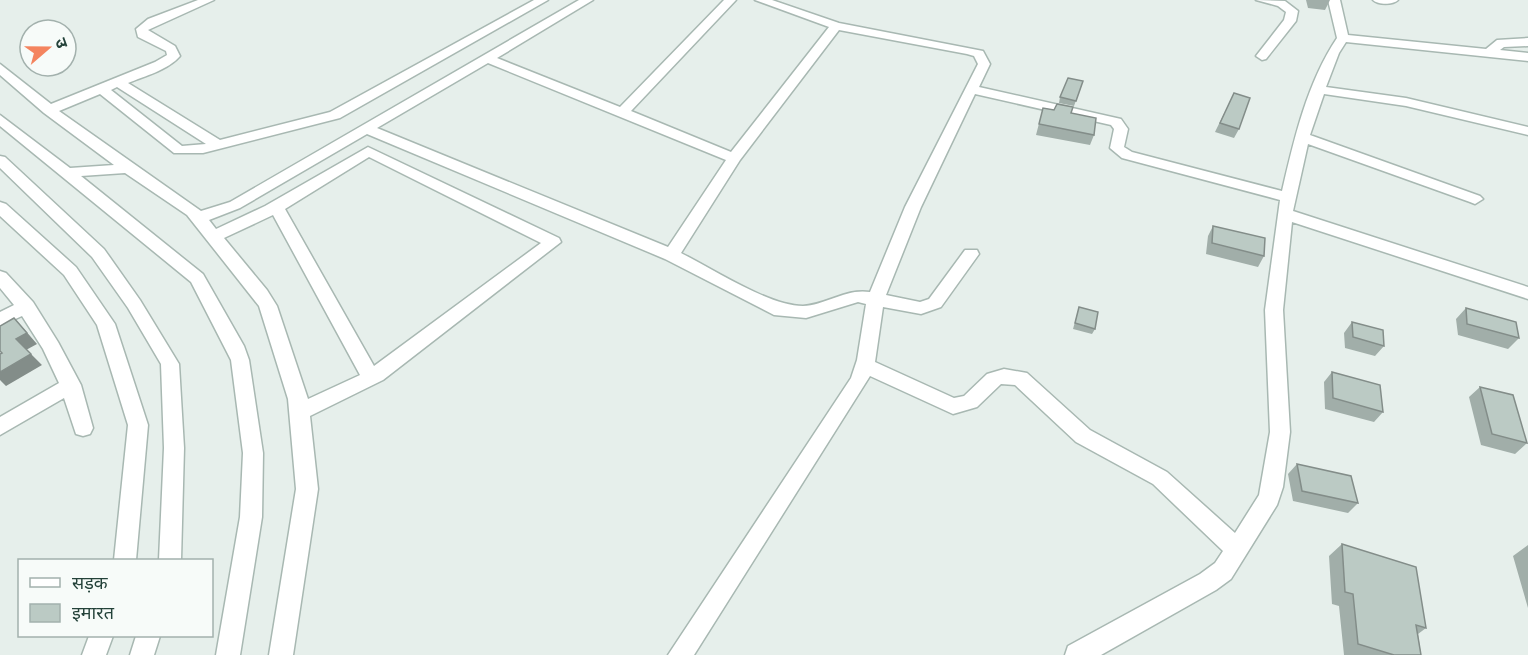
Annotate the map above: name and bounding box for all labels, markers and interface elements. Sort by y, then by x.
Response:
north arrow [18,18,78,78]
text: उ [50,36,71,52]
legend [18,559,213,637]
text: सड़क [72,573,109,594]
text: इमारत [72,603,115,624]

